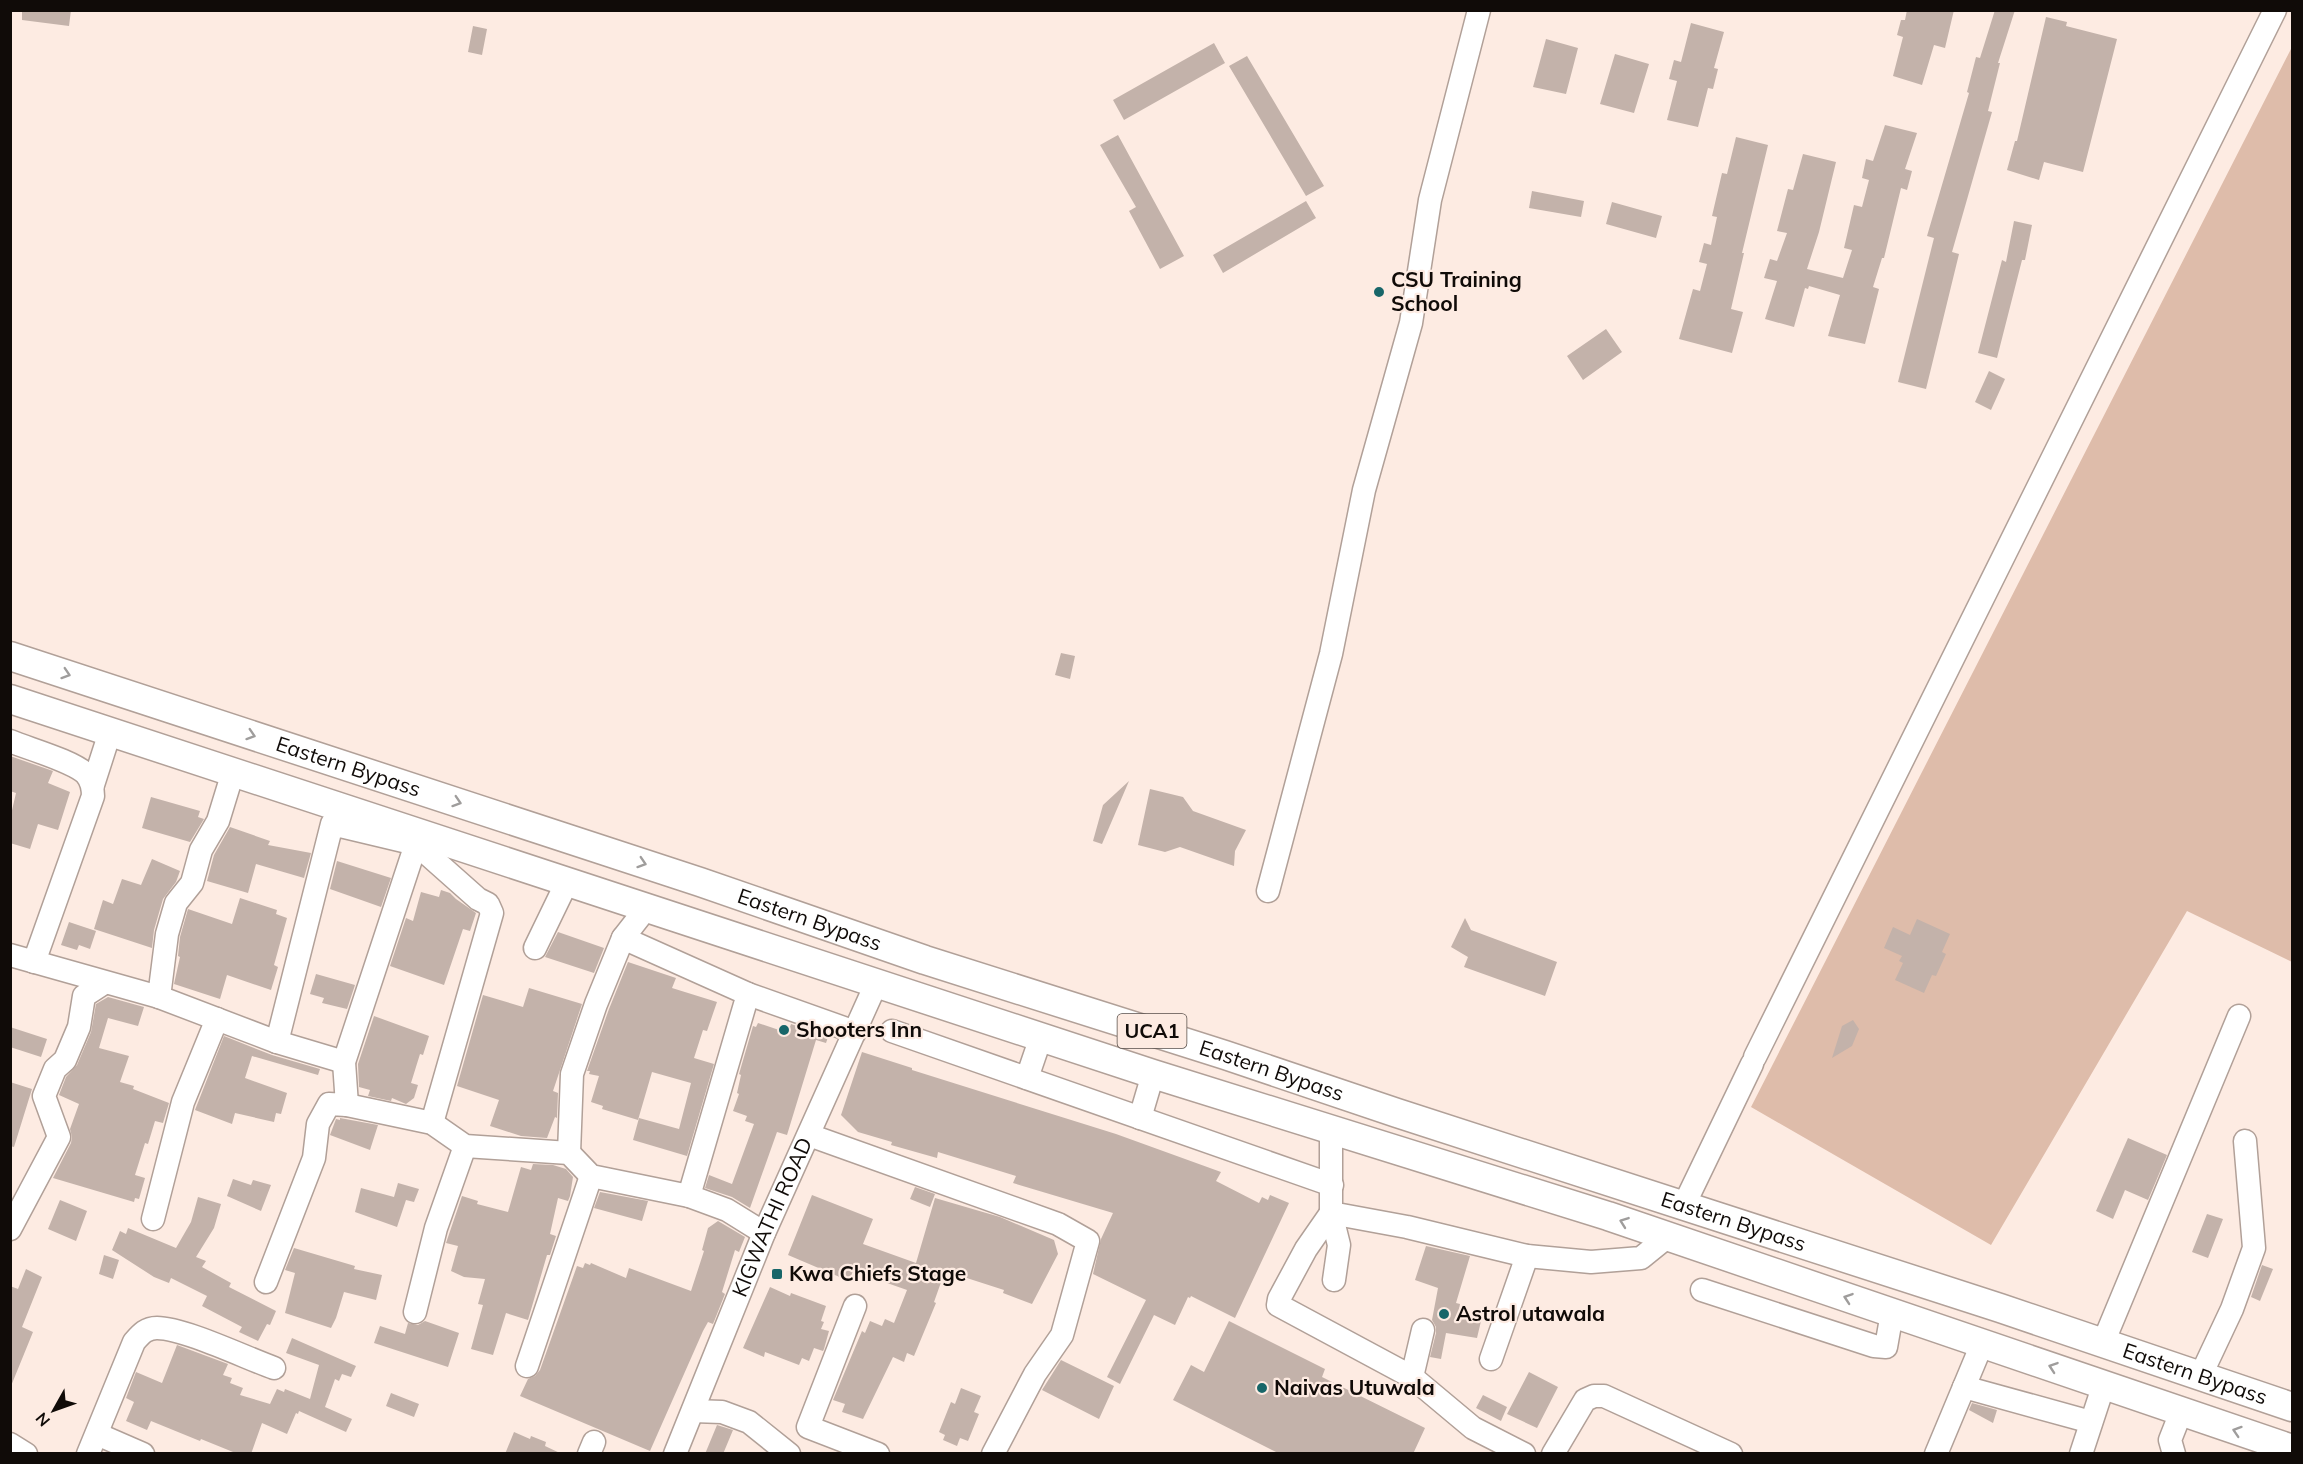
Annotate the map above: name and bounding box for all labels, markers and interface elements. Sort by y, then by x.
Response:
place label: CSU Training School [1391,266,1522,316]
marker: CSU Training School [1372,285,1386,299]
one-way arrow [60,667,71,679]
one-way arrow [245,728,256,740]
street label: Eastern Bypass [273,730,424,802]
one-way arrow [451,795,462,808]
one-way arrow [636,856,647,869]
street label: Eastern Bypass [734,882,885,956]
road number: UCA1 [1118,1014,1186,1048]
place label: Shooters Inn [796,1016,922,1042]
marker: Shooters Inn [777,1023,791,1037]
street label: Eastern Bypass [1196,1034,1347,1106]
street label: KIGWATHI ROAD [726,1133,817,1300]
street label: Eastern Bypass [1658,1185,1809,1256]
one-way arrow [1619,1216,1630,1229]
place label: Kwa Chiefs Stage [789,1260,966,1286]
marker: Kwa Chiefs Stage [770,1267,784,1281]
one-way arrow [1843,1293,1854,1306]
place label: Astrol utawala [1456,1300,1605,1326]
marker: Astrol utawala [1437,1307,1451,1321]
street label: Eastern Bypass [2120,1337,2271,1410]
one-way arrow [2048,1362,2059,1374]
place label: Naivas Utuwala [1274,1374,1435,1400]
north arrow [24,1380,84,1440]
marker: Naivas Utuwala [1255,1381,1269,1395]
text: N [31,1409,54,1431]
one-way arrow [2232,1426,2243,1438]

